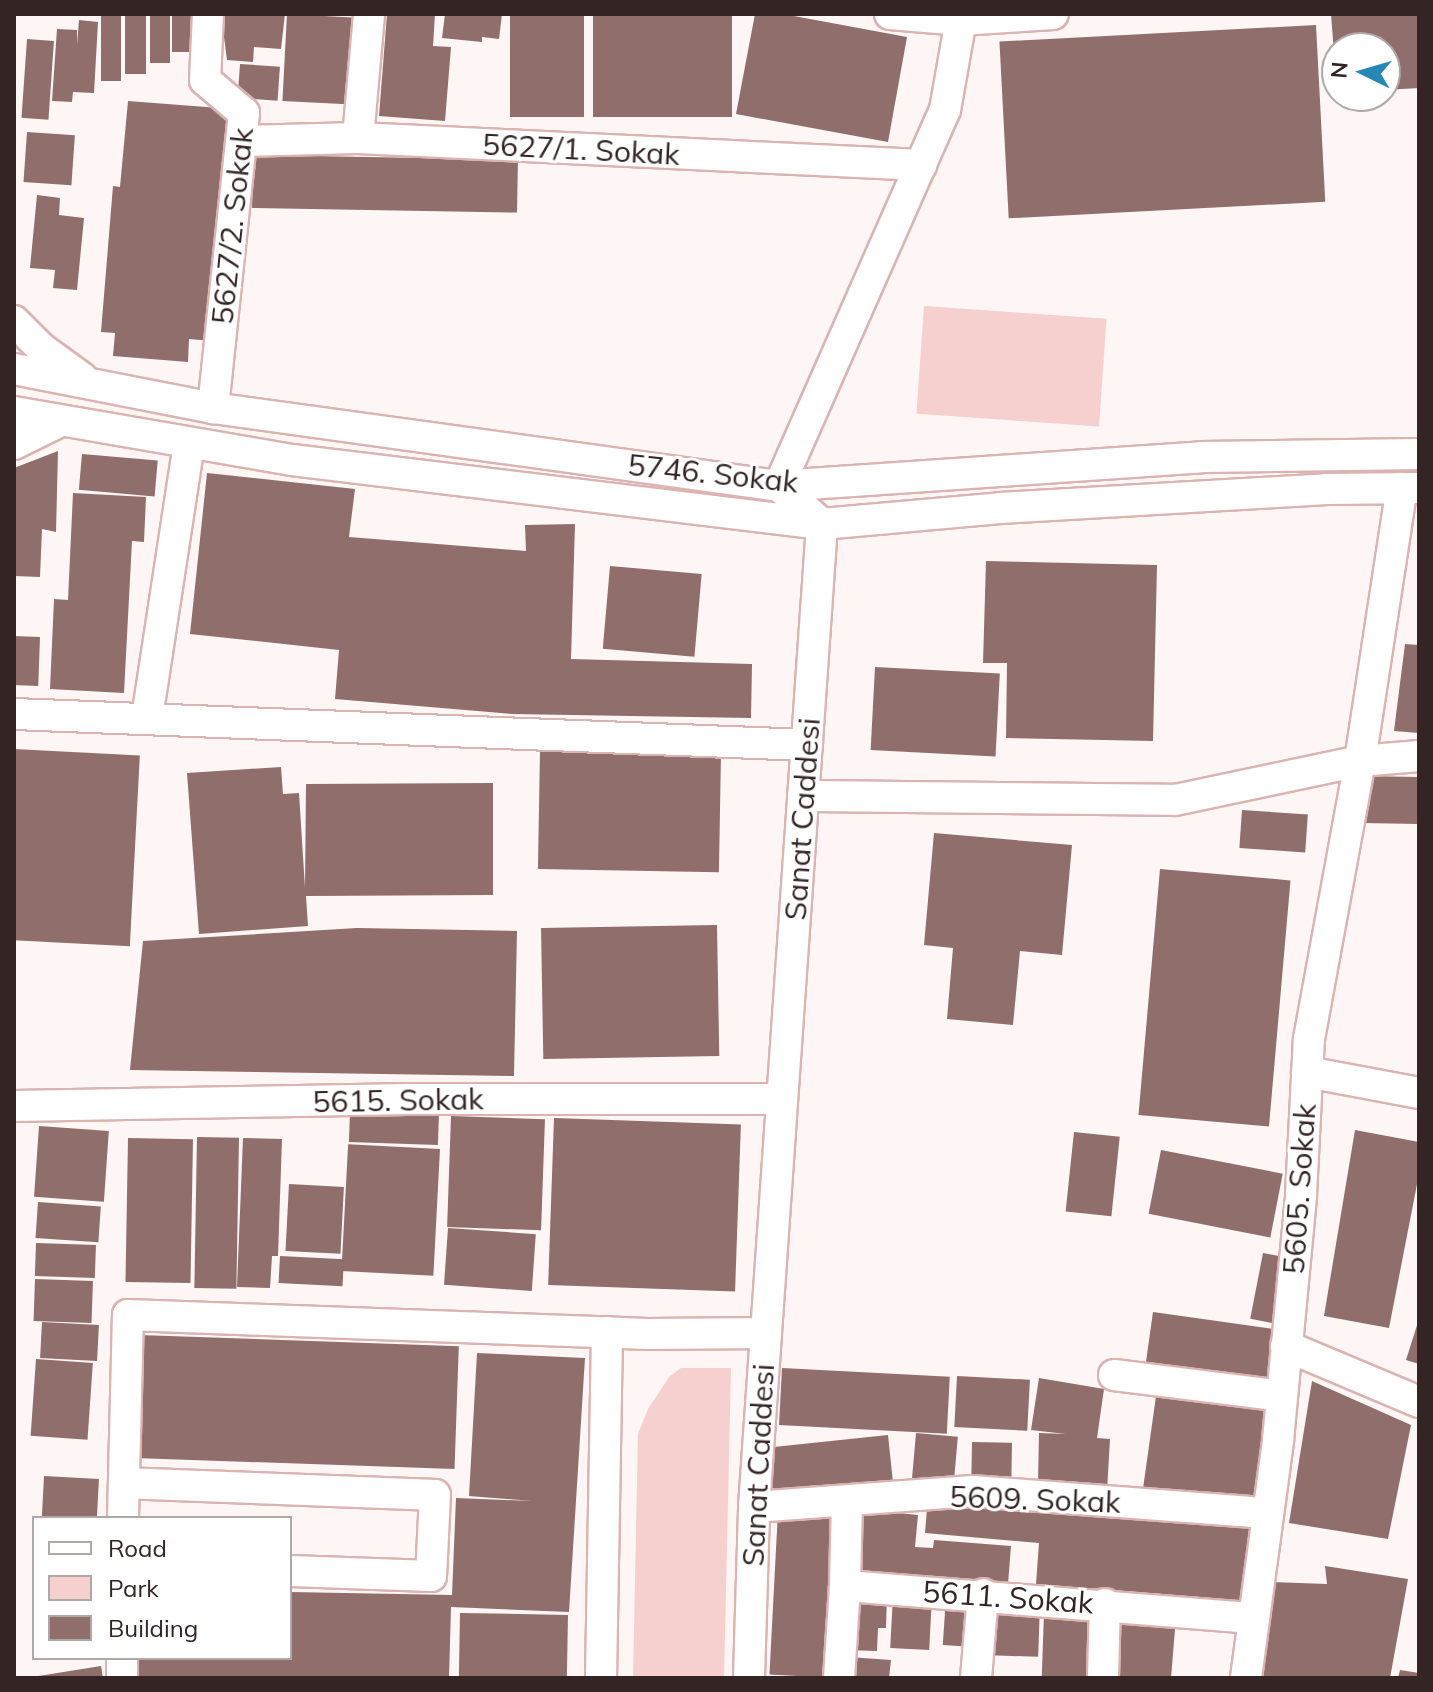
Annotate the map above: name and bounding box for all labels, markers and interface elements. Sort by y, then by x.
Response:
north arrow [1321,32,1401,112]
text: N [1324,61,1354,80]
street label: 5627/2. Sokak [204,126,260,326]
street label: 5627/1. Sokak [481,126,681,172]
street label: 5746. Sokak [626,446,800,500]
street label: Sanat Caddesi [777,717,827,921]
street label: 5615. Sokak [312,1081,484,1119]
street label: 5605. Sokak [1275,1102,1323,1276]
street label: Sanat Caddesi [735,1363,781,1567]
street label: 5609. Sokak [949,1478,1121,1520]
legend [32,1516,292,1660]
text: Road [108,1533,167,1563]
text: Park [108,1573,159,1603]
street label: 5611. Sokak [921,1573,1095,1621]
text: Building [108,1613,198,1643]

